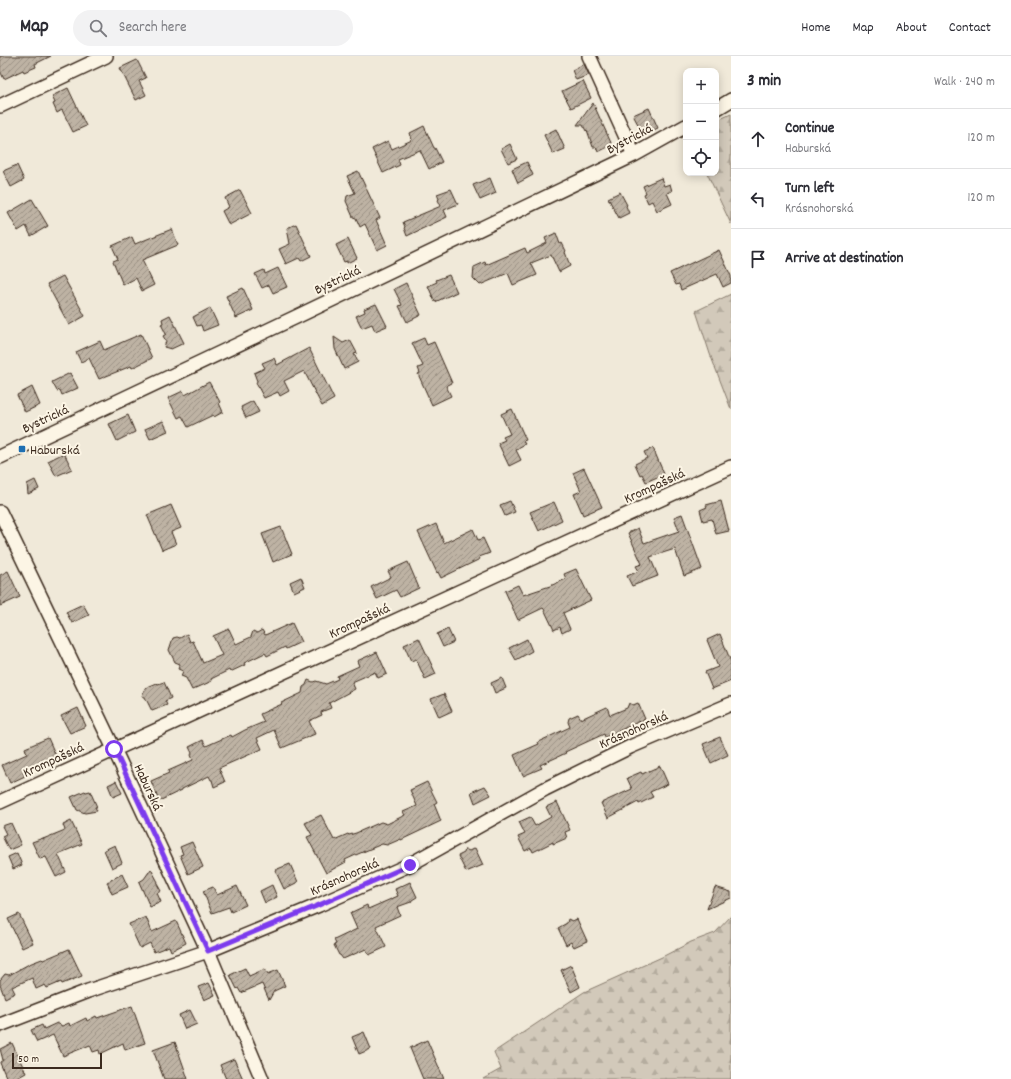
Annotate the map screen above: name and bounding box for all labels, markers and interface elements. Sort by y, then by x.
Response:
search box [73,10,353,46]
text: Map [20,14,49,41]
icon: search [87,17,109,39]
text: Search here [119,17,187,39]
text: Home [801,18,830,38]
text: Map [852,18,874,38]
text: About [896,18,927,38]
text: Contact [949,18,991,38]
map controls [683,68,719,176]
button: + [683,68,719,104]
text: 3 min [747,70,781,94]
text: Walk · 240 m [934,73,995,92]
button: − [683,104,719,140]
text: Continue [785,118,834,140]
street label: Bystrická [603,119,656,160]
icon: ahead [747,128,769,150]
text: 120 m [967,129,995,148]
button: locate [683,140,719,176]
text: Haburská [785,140,831,159]
text: Turn left [785,178,834,200]
icon: left [747,188,769,210]
text: 120 m [967,189,995,208]
text: Krásnohorská [785,200,853,219]
icon: arrive [747,248,769,270]
text: Arrive at destination [785,248,903,270]
street label: Bystrická [311,261,365,301]
street label: Bystrická [19,400,73,439]
place label: Haburská [30,441,80,461]
marker: Haburská [17,444,27,454]
street label: Krompašská [621,464,689,510]
street label: Krompašská [326,599,394,645]
street label: Krásnohorská [596,707,672,755]
street label: Krompašská [20,738,88,784]
route start [105,740,123,758]
street label: Haburská [128,761,167,815]
street label: Krásnohorská [307,854,383,902]
route end [401,856,419,874]
scale bar [12,1051,102,1070]
text: 50 m [18,1052,39,1068]

